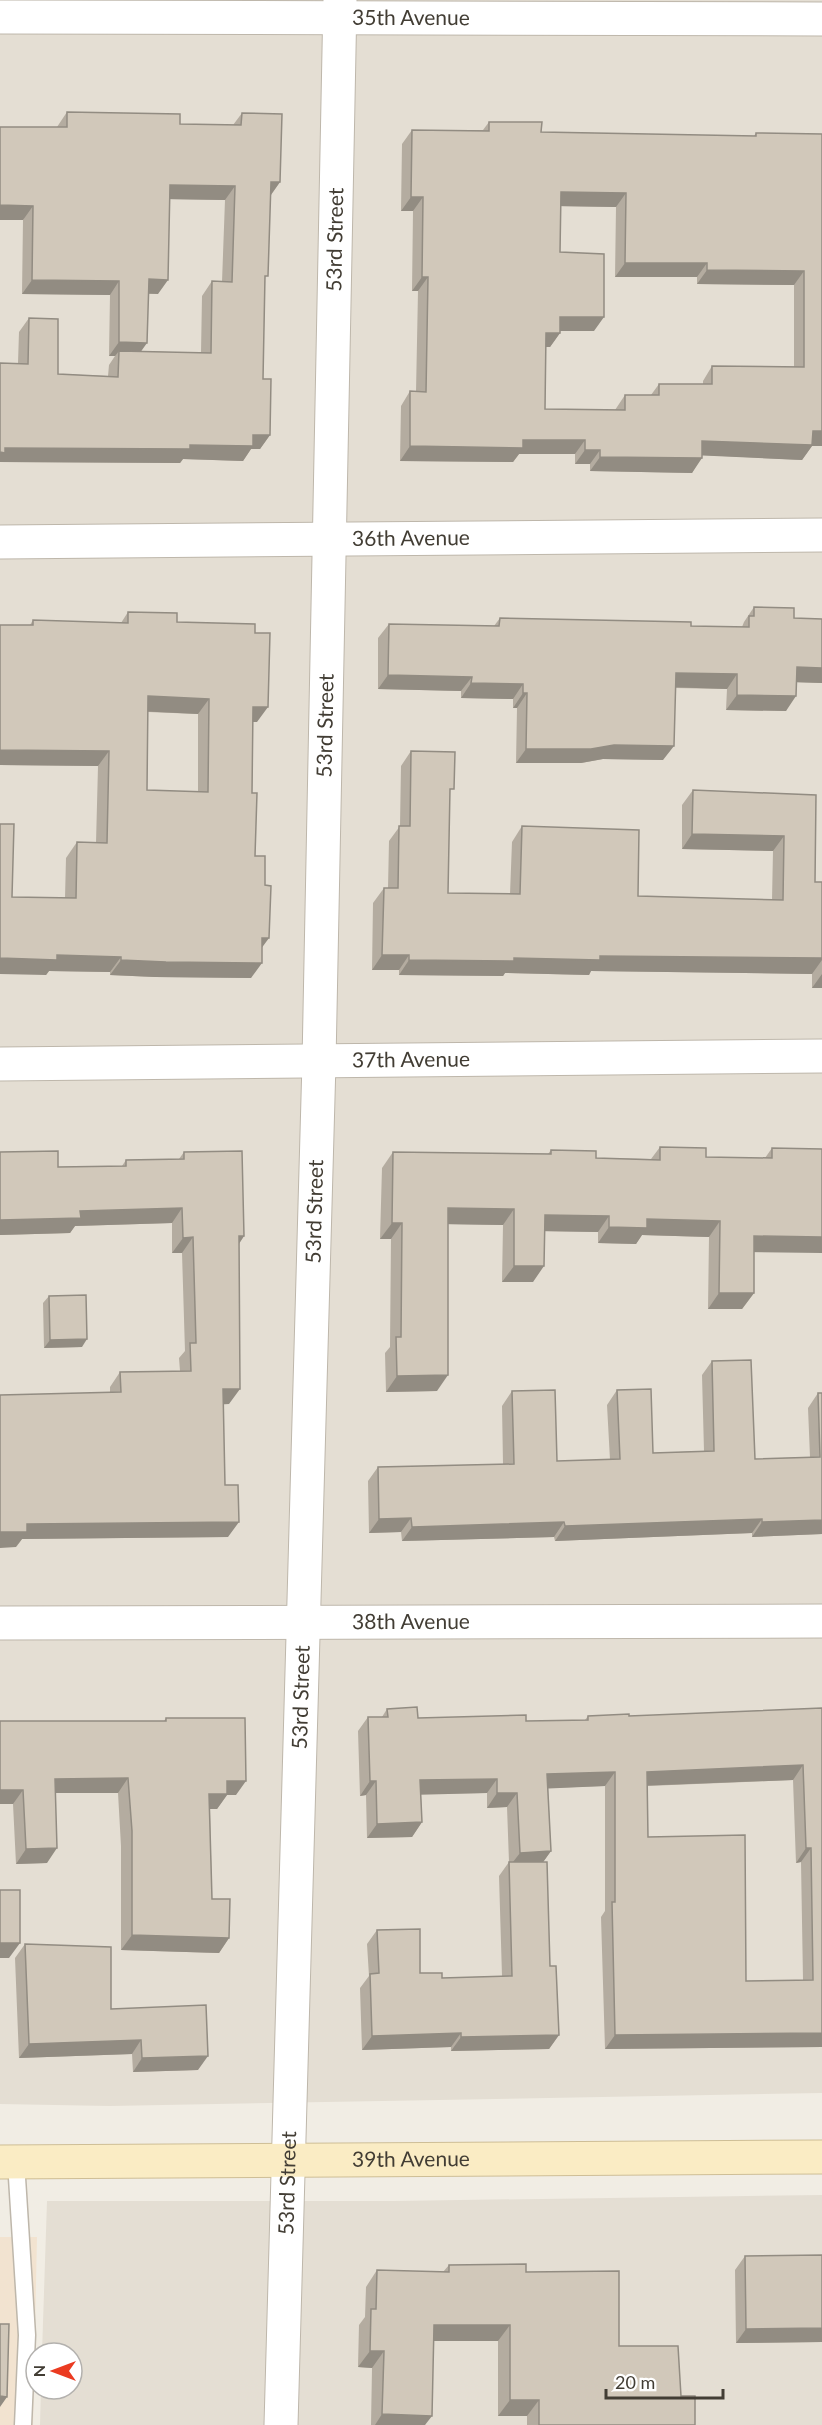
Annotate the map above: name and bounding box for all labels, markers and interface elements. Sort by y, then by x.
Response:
street label: 35th Avenue [352,4,470,29]
street label: 53rd Street [320,187,347,292]
street label: 36th Avenue [352,524,470,550]
street label: 53rd Street [311,673,338,778]
street label: 37th Avenue [352,1045,470,1072]
street label: 53rd Street [299,1159,327,1264]
street label: 38th Avenue [352,1608,470,1633]
street label: 53rd Street [286,1644,314,1750]
street label: 53rd Street [272,2130,300,2235]
street label: 39th Avenue [352,2145,470,2171]
north arrow [24,2341,84,2401]
scale bar [606,2362,723,2400]
text: N [29,2365,48,2377]
text: 20 m [615,2371,655,2393]

